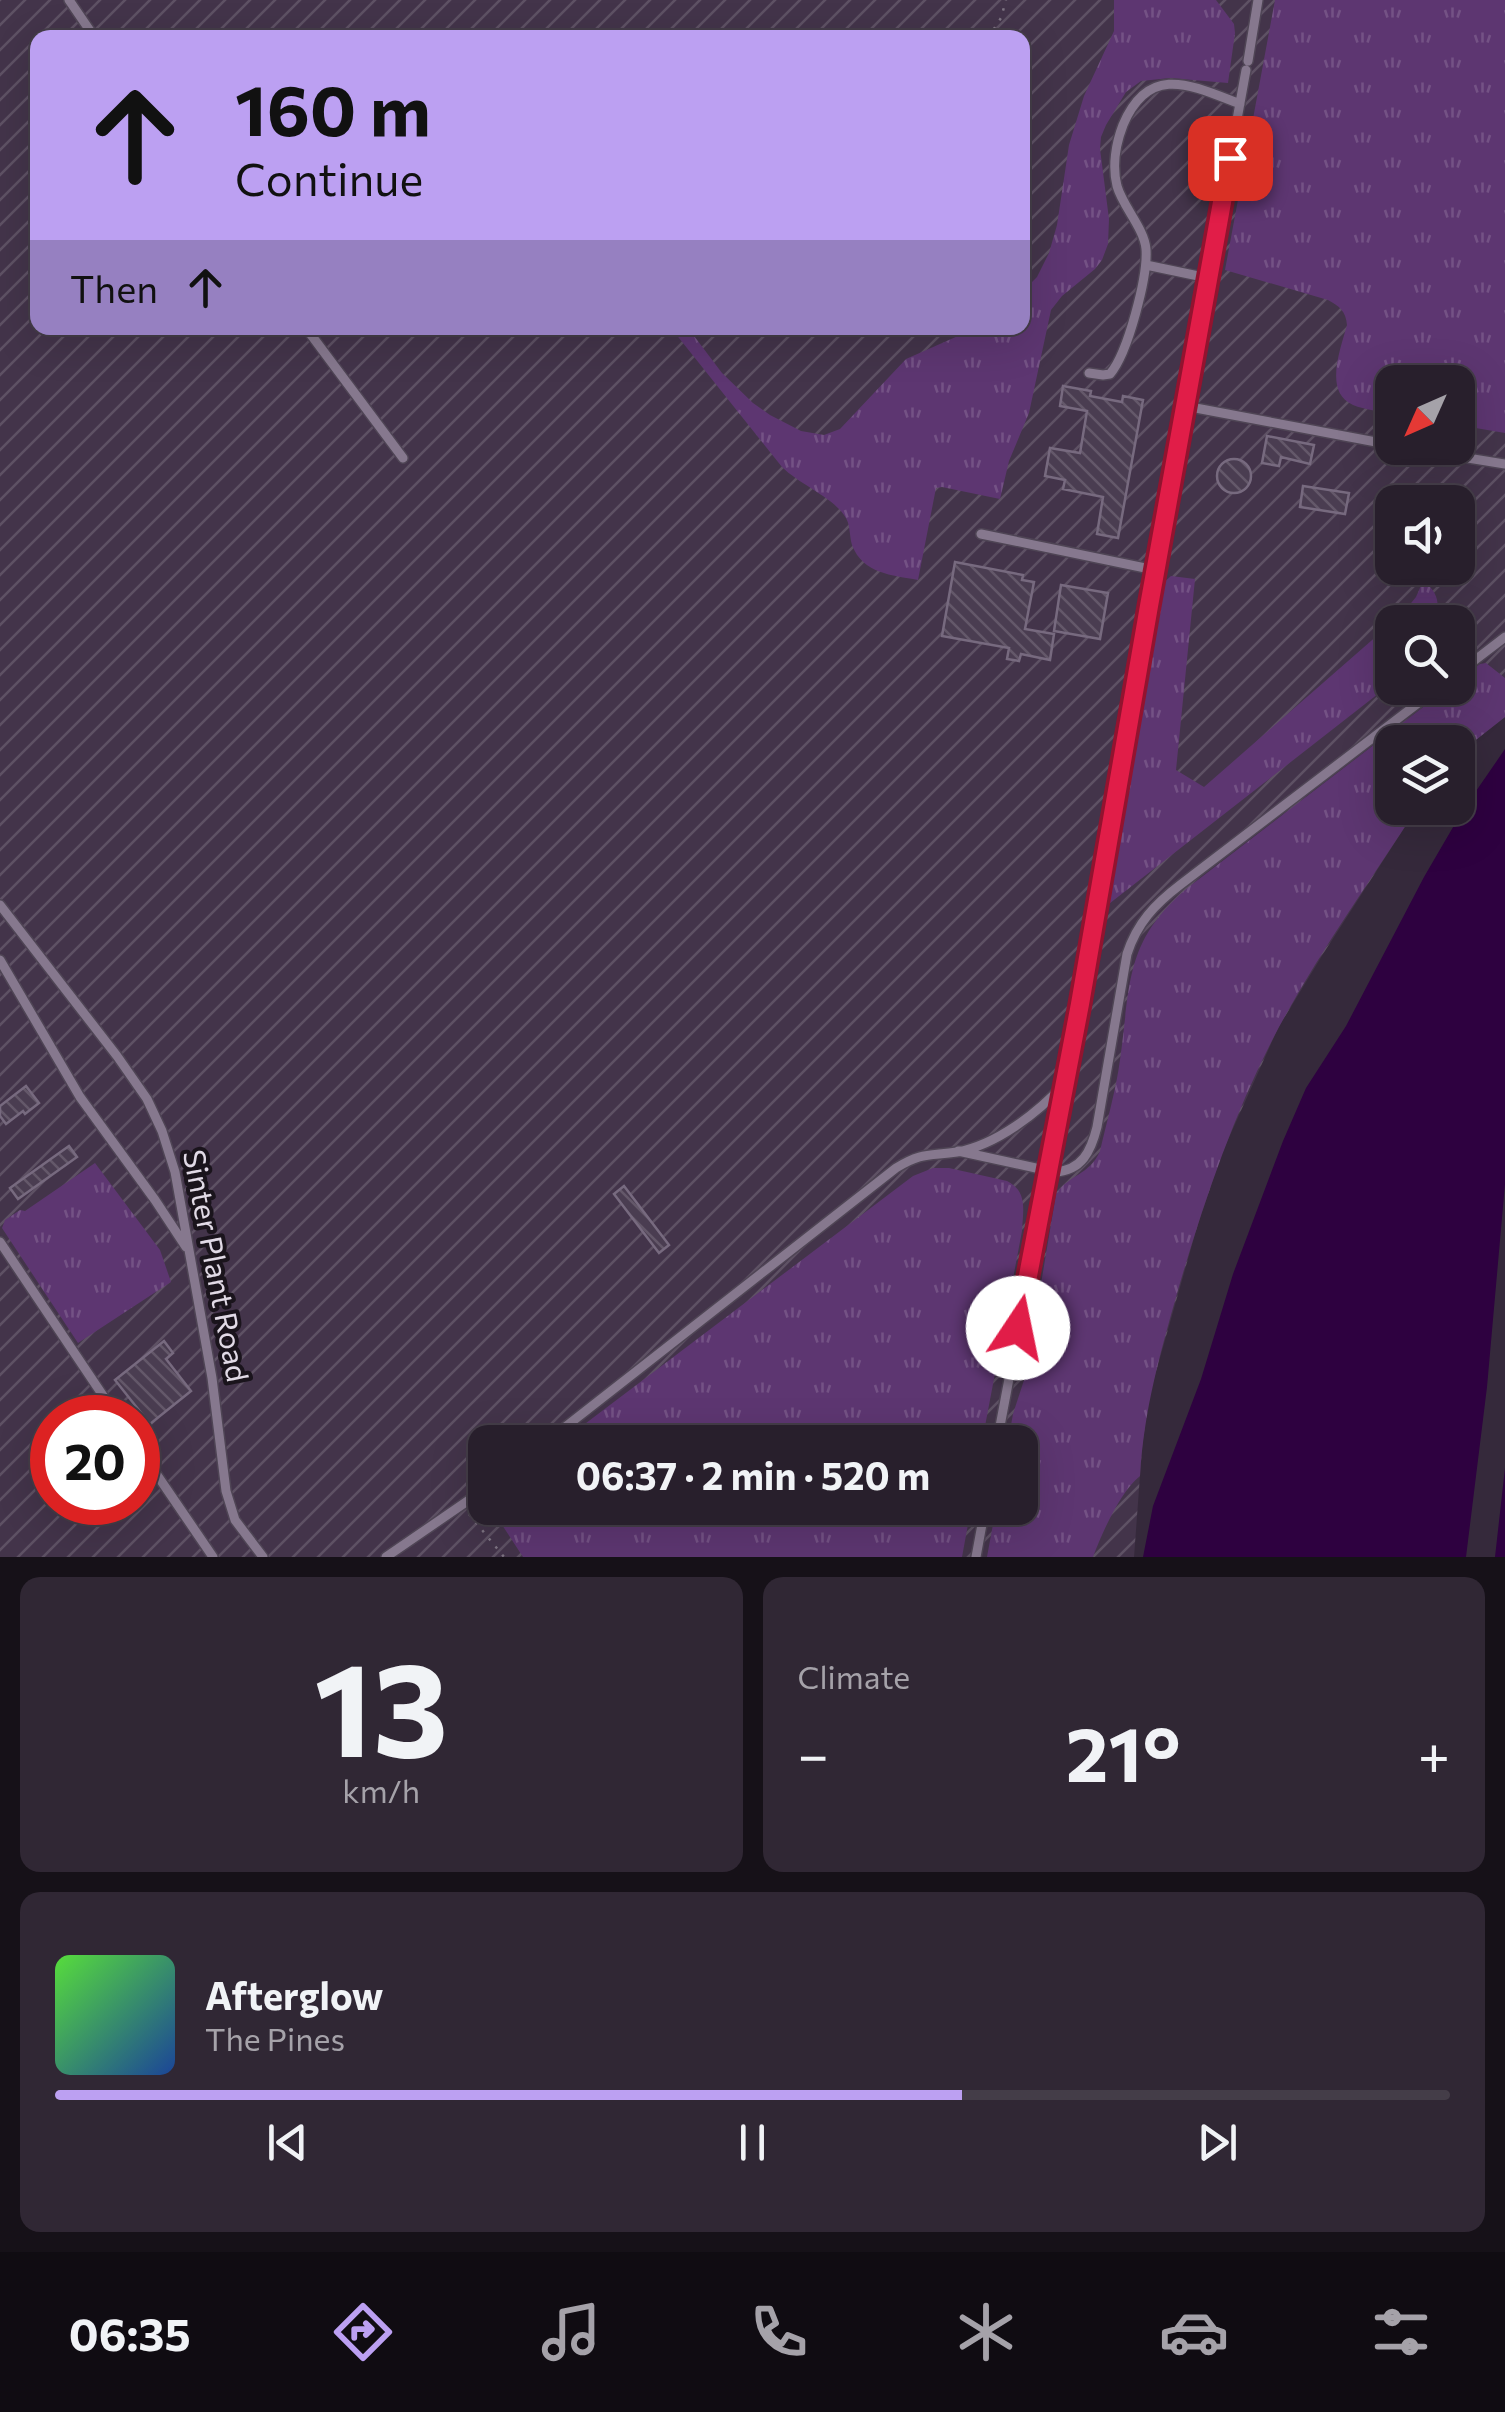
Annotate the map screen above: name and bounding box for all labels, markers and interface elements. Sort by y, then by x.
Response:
text: 160 m [235,65,431,150]
icon: ahead [70,70,200,200]
pin [1188,116,1273,201]
icon: arrive [1203,131,1258,186]
text: Continue [235,150,423,205]
icon: ahead [178,260,233,315]
text: Then [70,264,158,311]
north arrow [1375,365,1475,465]
map controls [1375,365,1475,825]
button: sound [1375,485,1475,585]
button: search [1375,605,1475,705]
button: layers [1375,725,1475,825]
street label: Sinter Plant Road [177,1146,258,1385]
position arrow [966,1276,1070,1380]
speed limit sign: 20 [30,1395,160,1525]
text: 06:37 · 2 min · 520 m [576,1451,930,1498]
text: 13 [314,1625,449,1784]
text: Climate [798,1656,910,1696]
text: 21° [1066,1706,1181,1797]
text: − [798,1719,829,1786]
text: + [1418,1719,1450,1786]
text: km/h [342,1770,420,1810]
text: Afterglow [205,1971,383,2018]
text: The Pines [205,2018,345,2058]
icon: previous [260,2115,315,2170]
icon: pause [725,2115,780,2170]
icon: next [1190,2115,1245,2170]
icon: directions [328,2297,398,2367]
icon: music [536,2297,606,2367]
icon: phone [744,2297,814,2367]
icon: climate [951,2297,1021,2367]
icon: car [1159,2297,1229,2367]
icon: filters [1366,2297,1436,2367]
text: 06:35 [69,2305,191,2360]

